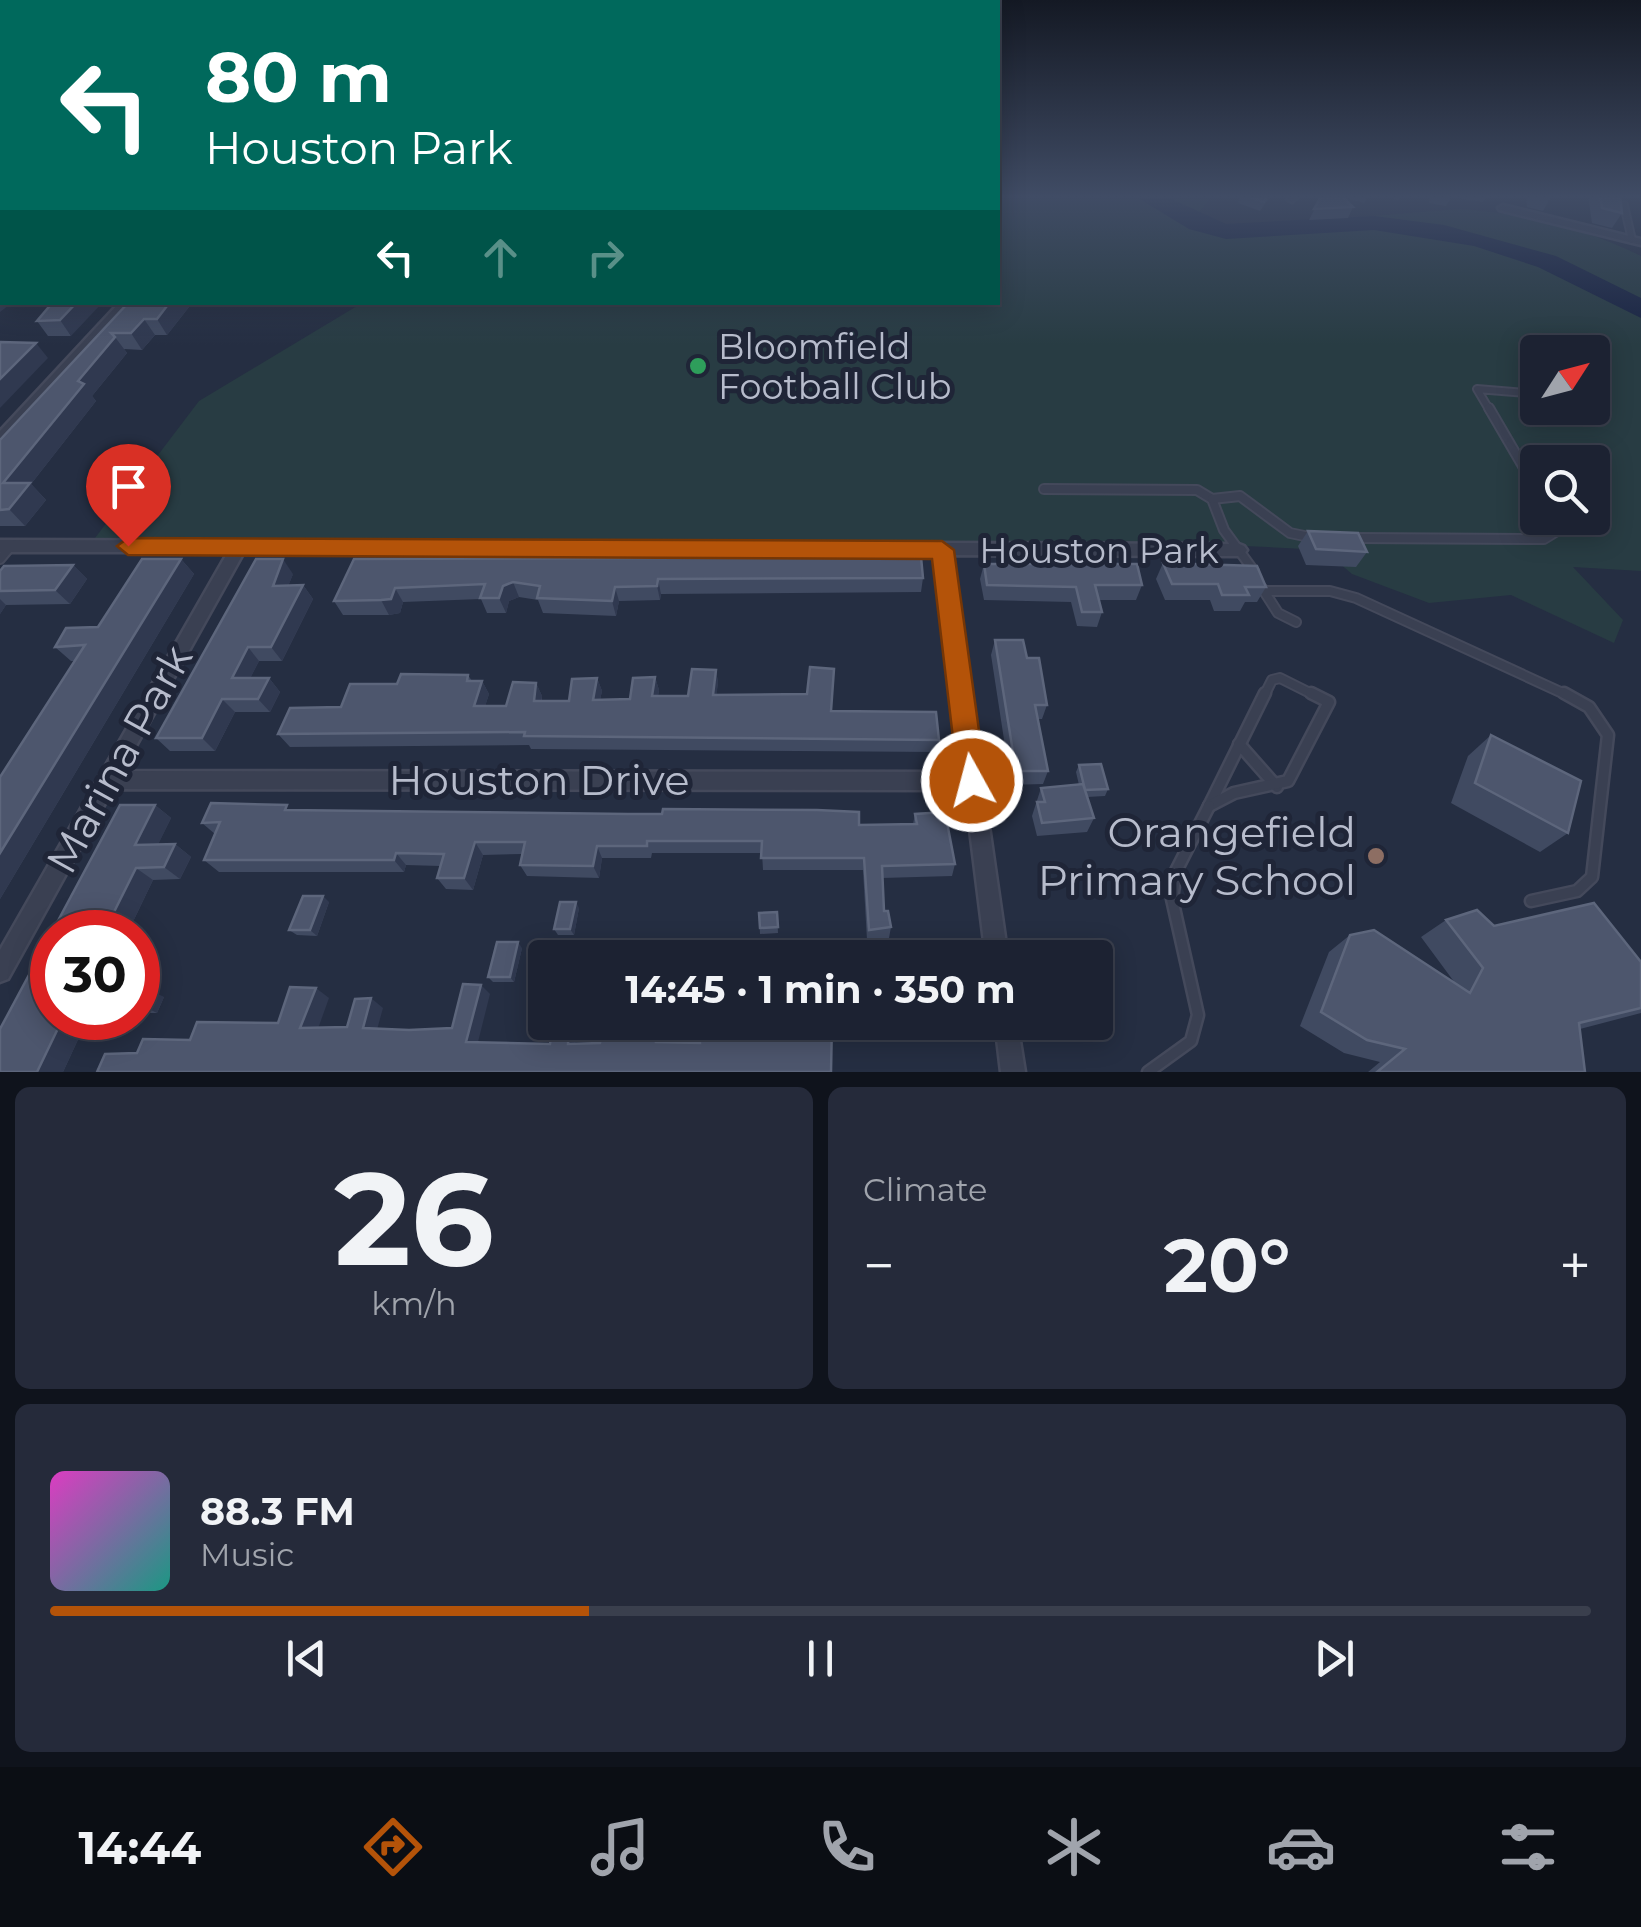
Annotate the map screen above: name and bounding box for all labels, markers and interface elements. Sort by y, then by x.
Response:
text: 80 m [205,34,392,120]
icon: left [40,40,170,170]
text: Houston Park [205,120,513,175]
icon: left [368,230,423,285]
icon: ahead [473,230,528,285]
icon: right [578,230,633,285]
place label: Bloomfield Football Club [718,325,951,408]
north arrow [1520,335,1610,425]
map controls [1520,335,1610,535]
marker: Bloomfield Football Club [687,355,709,377]
pin [86,444,171,547]
button: search [1520,445,1610,535]
icon: arrive [101,459,156,514]
street label: Houston Park [979,529,1219,572]
street label: Marina Park [35,636,203,882]
position arrow [920,729,1024,833]
street label: Houston Drive [388,754,690,806]
place label: Orangefield Primary School [1038,806,1356,906]
marker: Orangefield Primary School [1365,845,1387,867]
speed limit sign: 30 [30,910,160,1040]
text: 14:45 · 1 min · 350 m [625,966,1016,1013]
text: 26 [334,1139,494,1298]
text: Climate [863,1170,987,1209]
text: 20° [1164,1219,1290,1311]
text: − [863,1232,895,1299]
text: + [1559,1232,1591,1299]
text: km/h [371,1284,457,1323]
text: 88.3 FM [200,1488,355,1535]
text: Music [200,1535,294,1574]
icon: previous [279,1631,334,1686]
icon: pause [793,1631,848,1686]
icon: next [1307,1631,1362,1686]
icon: directions [358,1812,428,1882]
icon: music [585,1812,655,1882]
icon: phone [812,1812,882,1882]
icon: climate [1039,1812,1109,1882]
icon: car [1266,1812,1336,1882]
icon: filters [1493,1812,1563,1882]
text: 14:44 [78,1820,201,1875]

